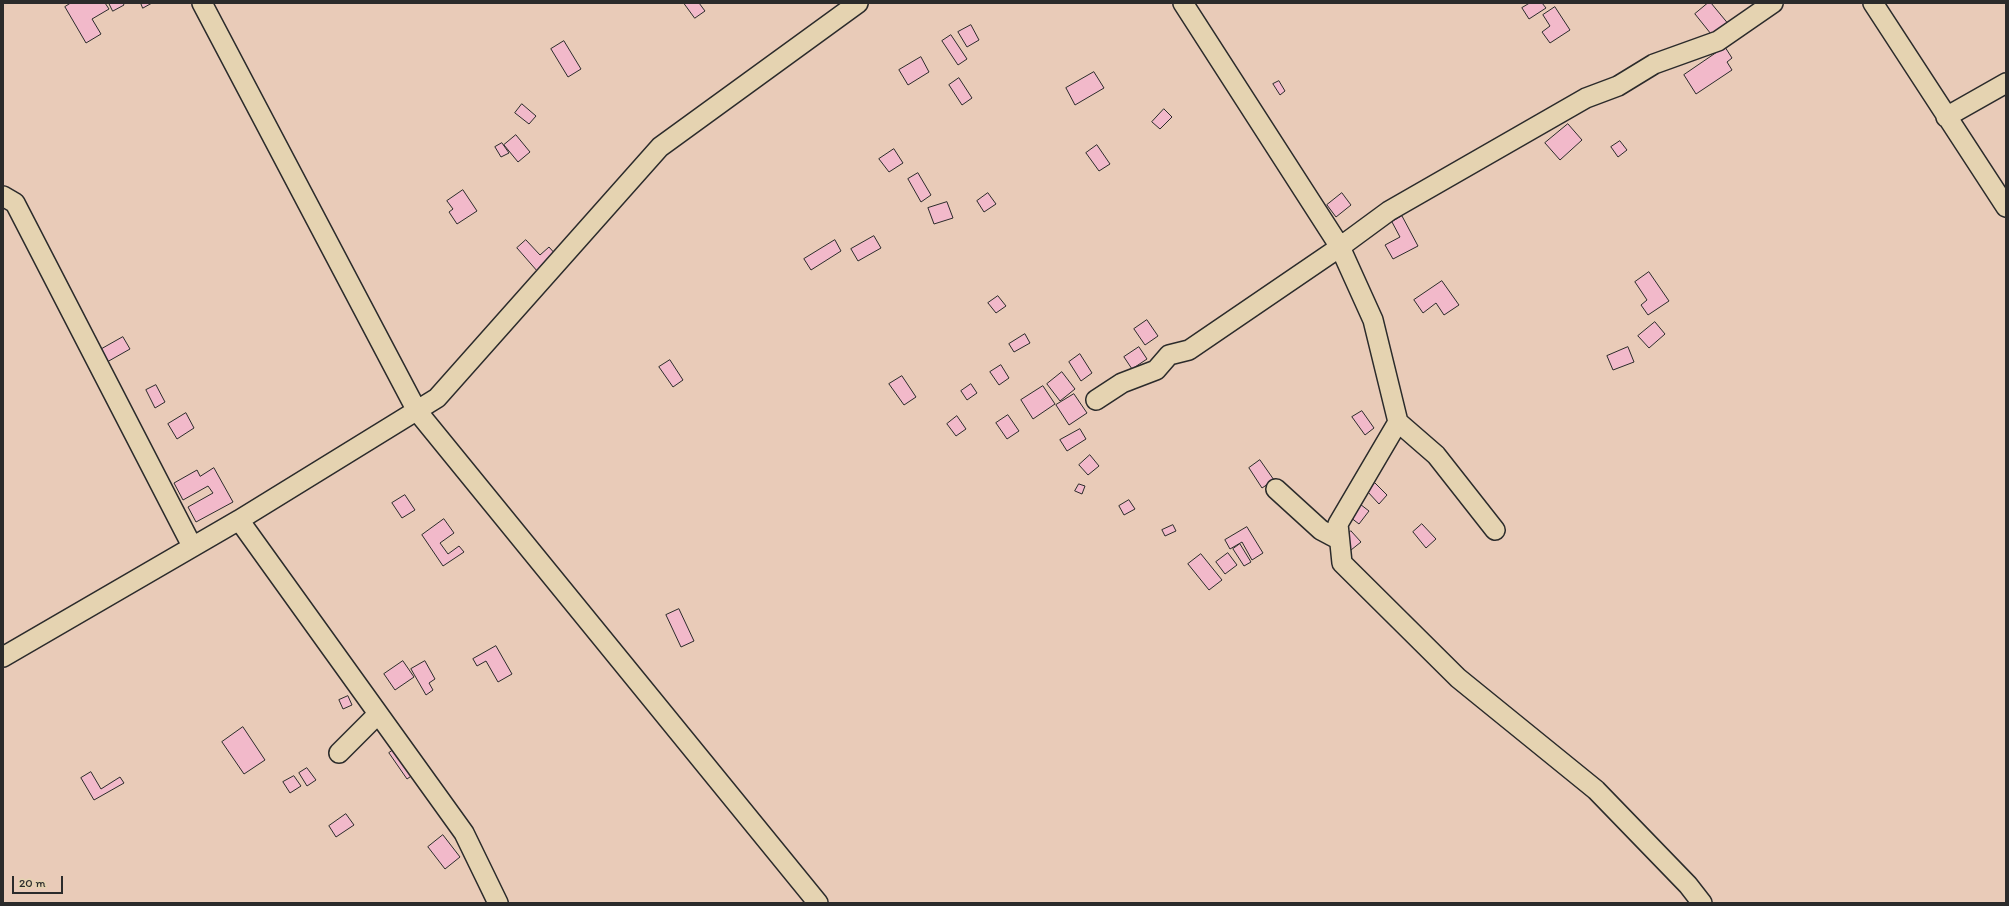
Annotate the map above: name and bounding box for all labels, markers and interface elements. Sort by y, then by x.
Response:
scale bar [14,868,65,894]
text: 20 m [19,876,46,890]

